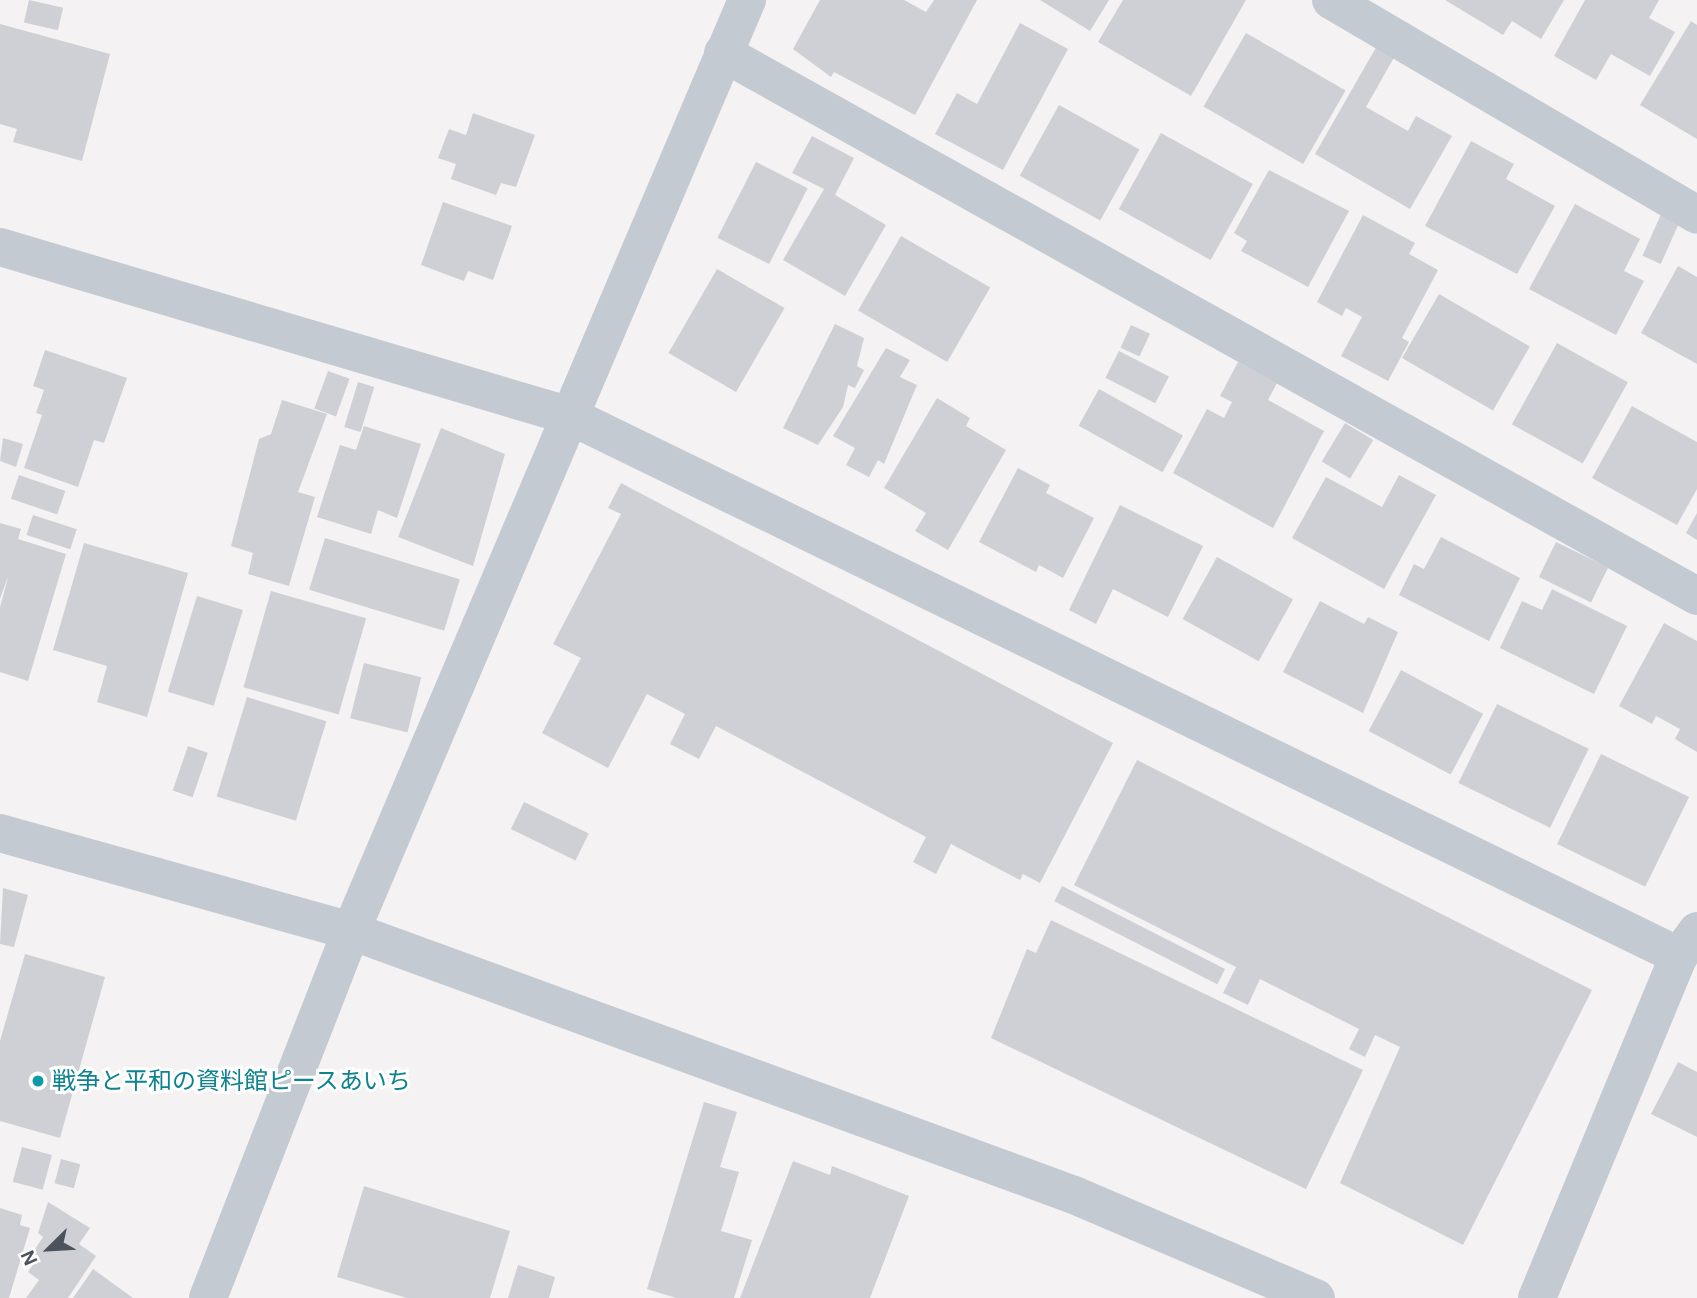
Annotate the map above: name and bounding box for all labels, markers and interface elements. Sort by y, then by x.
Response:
place label: 戦争と平和の資料館ピースあいち [52,1067,412,1095]
marker: 戦争と平和の資料館ピースあいち [30,1073,46,1089]
north arrow [14,1214,84,1284]
text: N [15,1246,44,1269]

